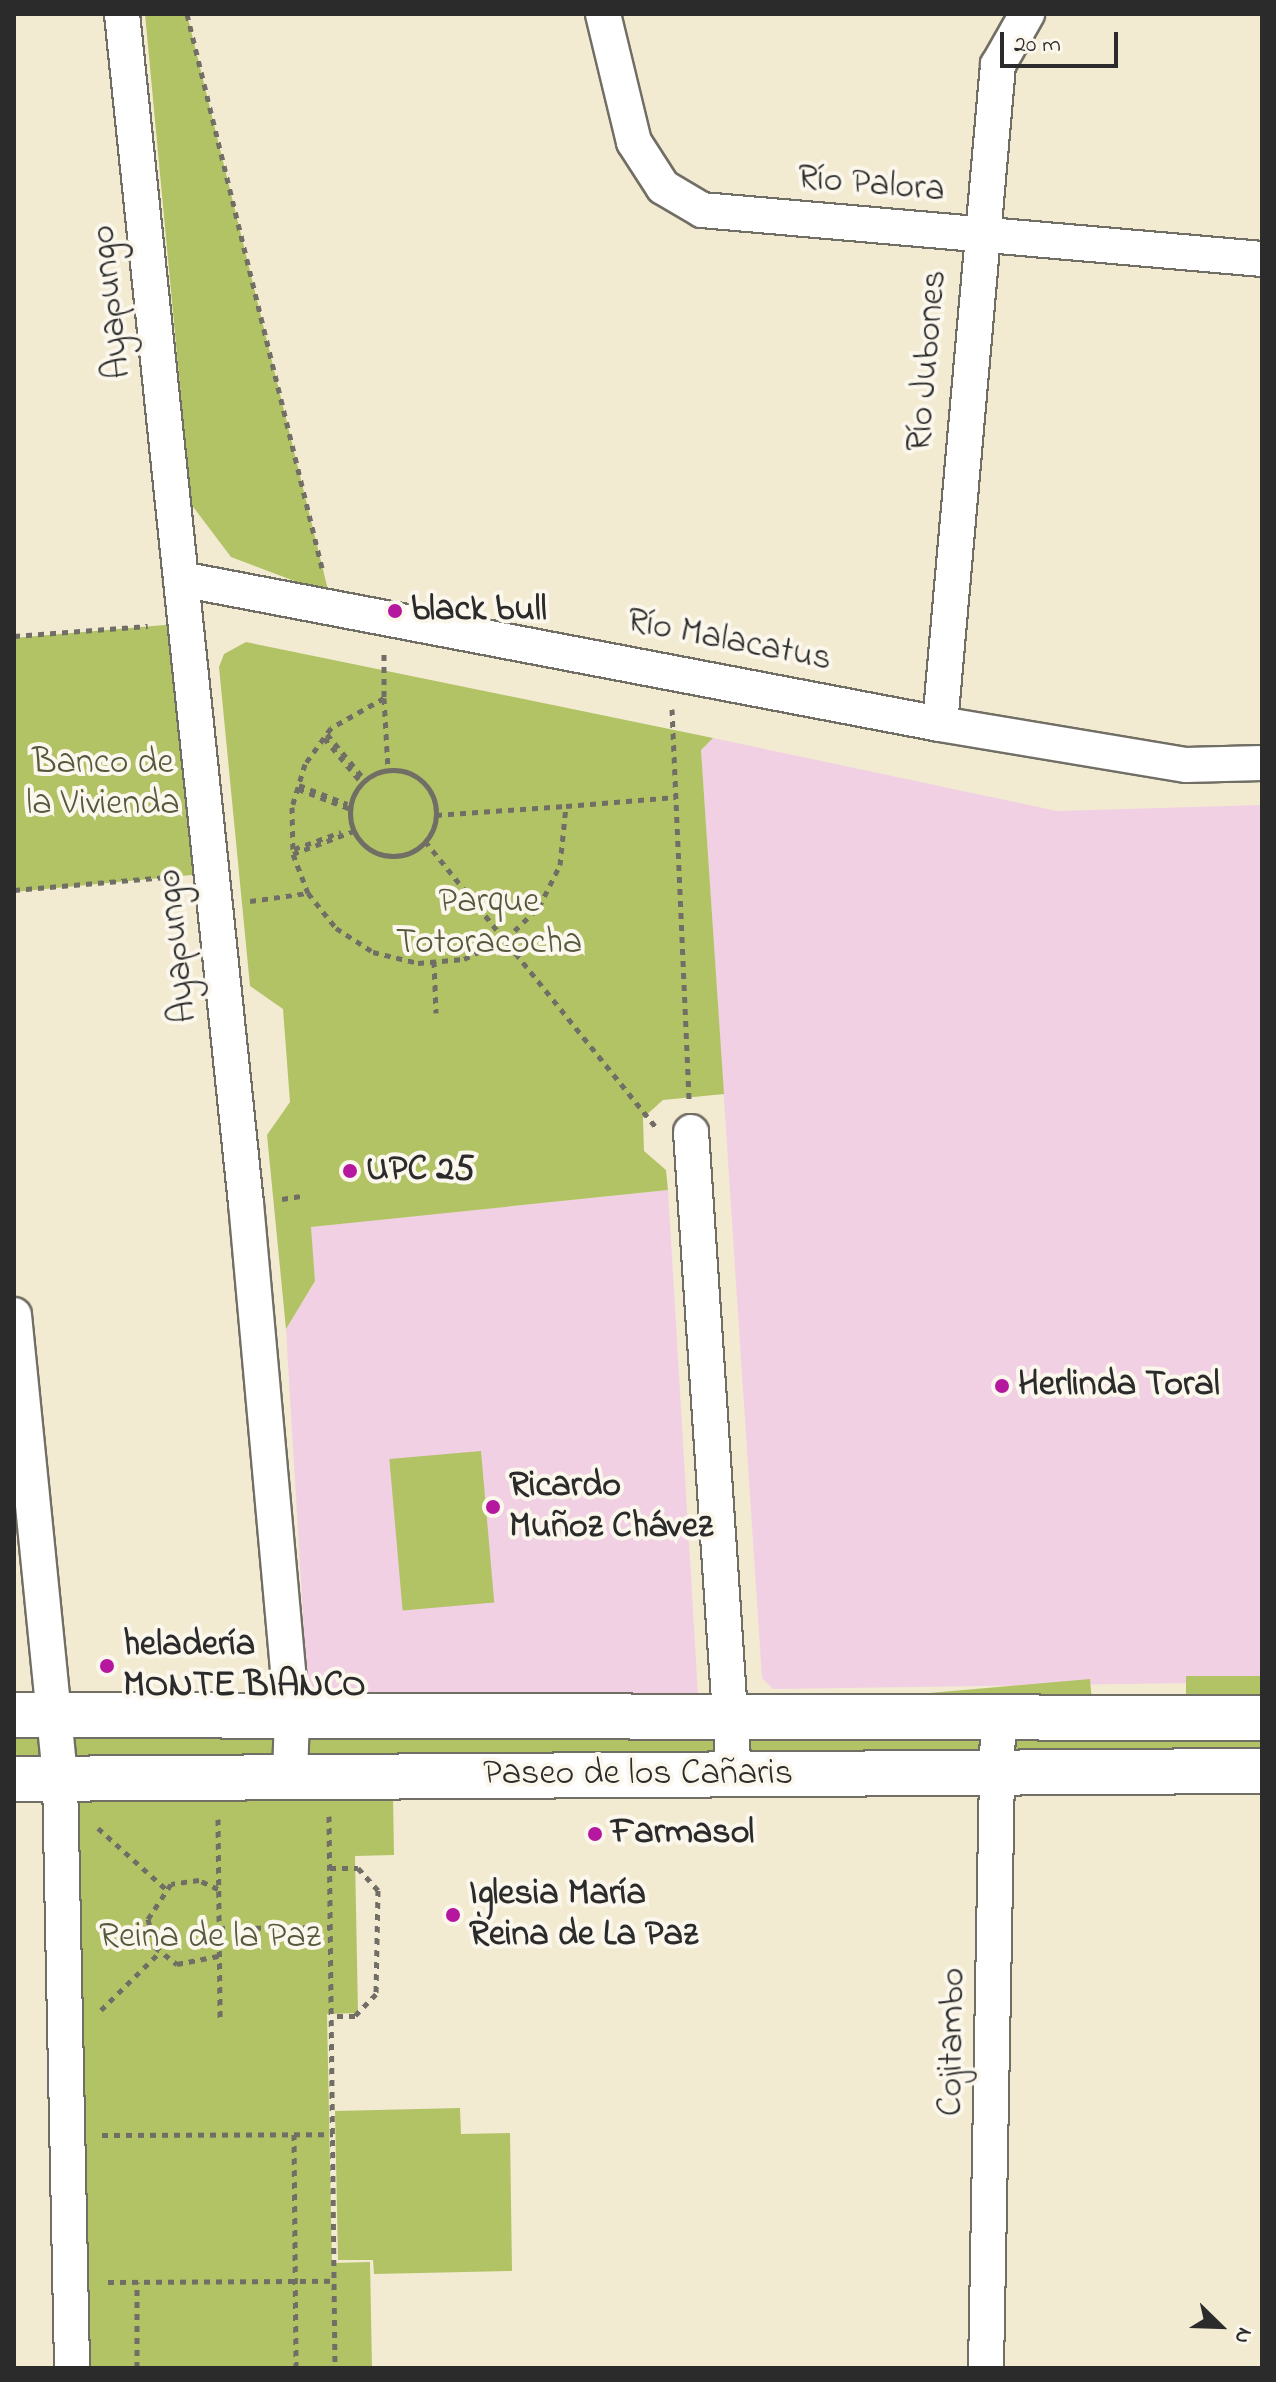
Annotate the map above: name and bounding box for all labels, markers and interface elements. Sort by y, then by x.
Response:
scale bar [1004,16,1122,66]
text: 20 m [1014,28,1061,63]
street label: Río Palora [796,157,946,213]
street label: Ayapungo [82,223,142,381]
street label: Río Jubones [899,268,957,454]
place label: black bull [411,589,547,633]
street label: Río Malacatus [623,600,835,682]
marker: black bull [386,602,404,620]
park label: Banco de la Vivienda [26,741,180,826]
street label: Ayapungo [148,867,208,1025]
park label: Parque Totoracocha [396,880,582,965]
place label: UPC 25 [366,1149,475,1193]
marker: UPC 25 [341,1162,359,1180]
place label: Herlinda Toral [1018,1364,1220,1408]
marker: Herlinda Toral [993,1377,1011,1395]
place label: Ricardo Muñoz Chávez [509,1464,713,1549]
marker: Ricardo Muñoz Chávez [484,1498,502,1516]
place label: heladería MONTE BIANCO [123,1623,366,1708]
marker: heladería MONTE BIANCO [98,1657,116,1675]
street label: Paseo de los Cañaris [483,1753,793,1797]
place label: Farmasol [611,1812,754,1856]
marker: Farmasol [586,1825,604,1843]
place label: Iglesia María Reina de La Paz [469,1872,698,1957]
marker: Iglesia María Reina de La Paz [444,1906,462,1924]
park label: Reina de la Paz [99,1916,321,1960]
street label: Cojitambo [930,1967,976,2117]
north arrow [1180,2286,1260,2366]
text: N [1224,2322,1260,2348]

